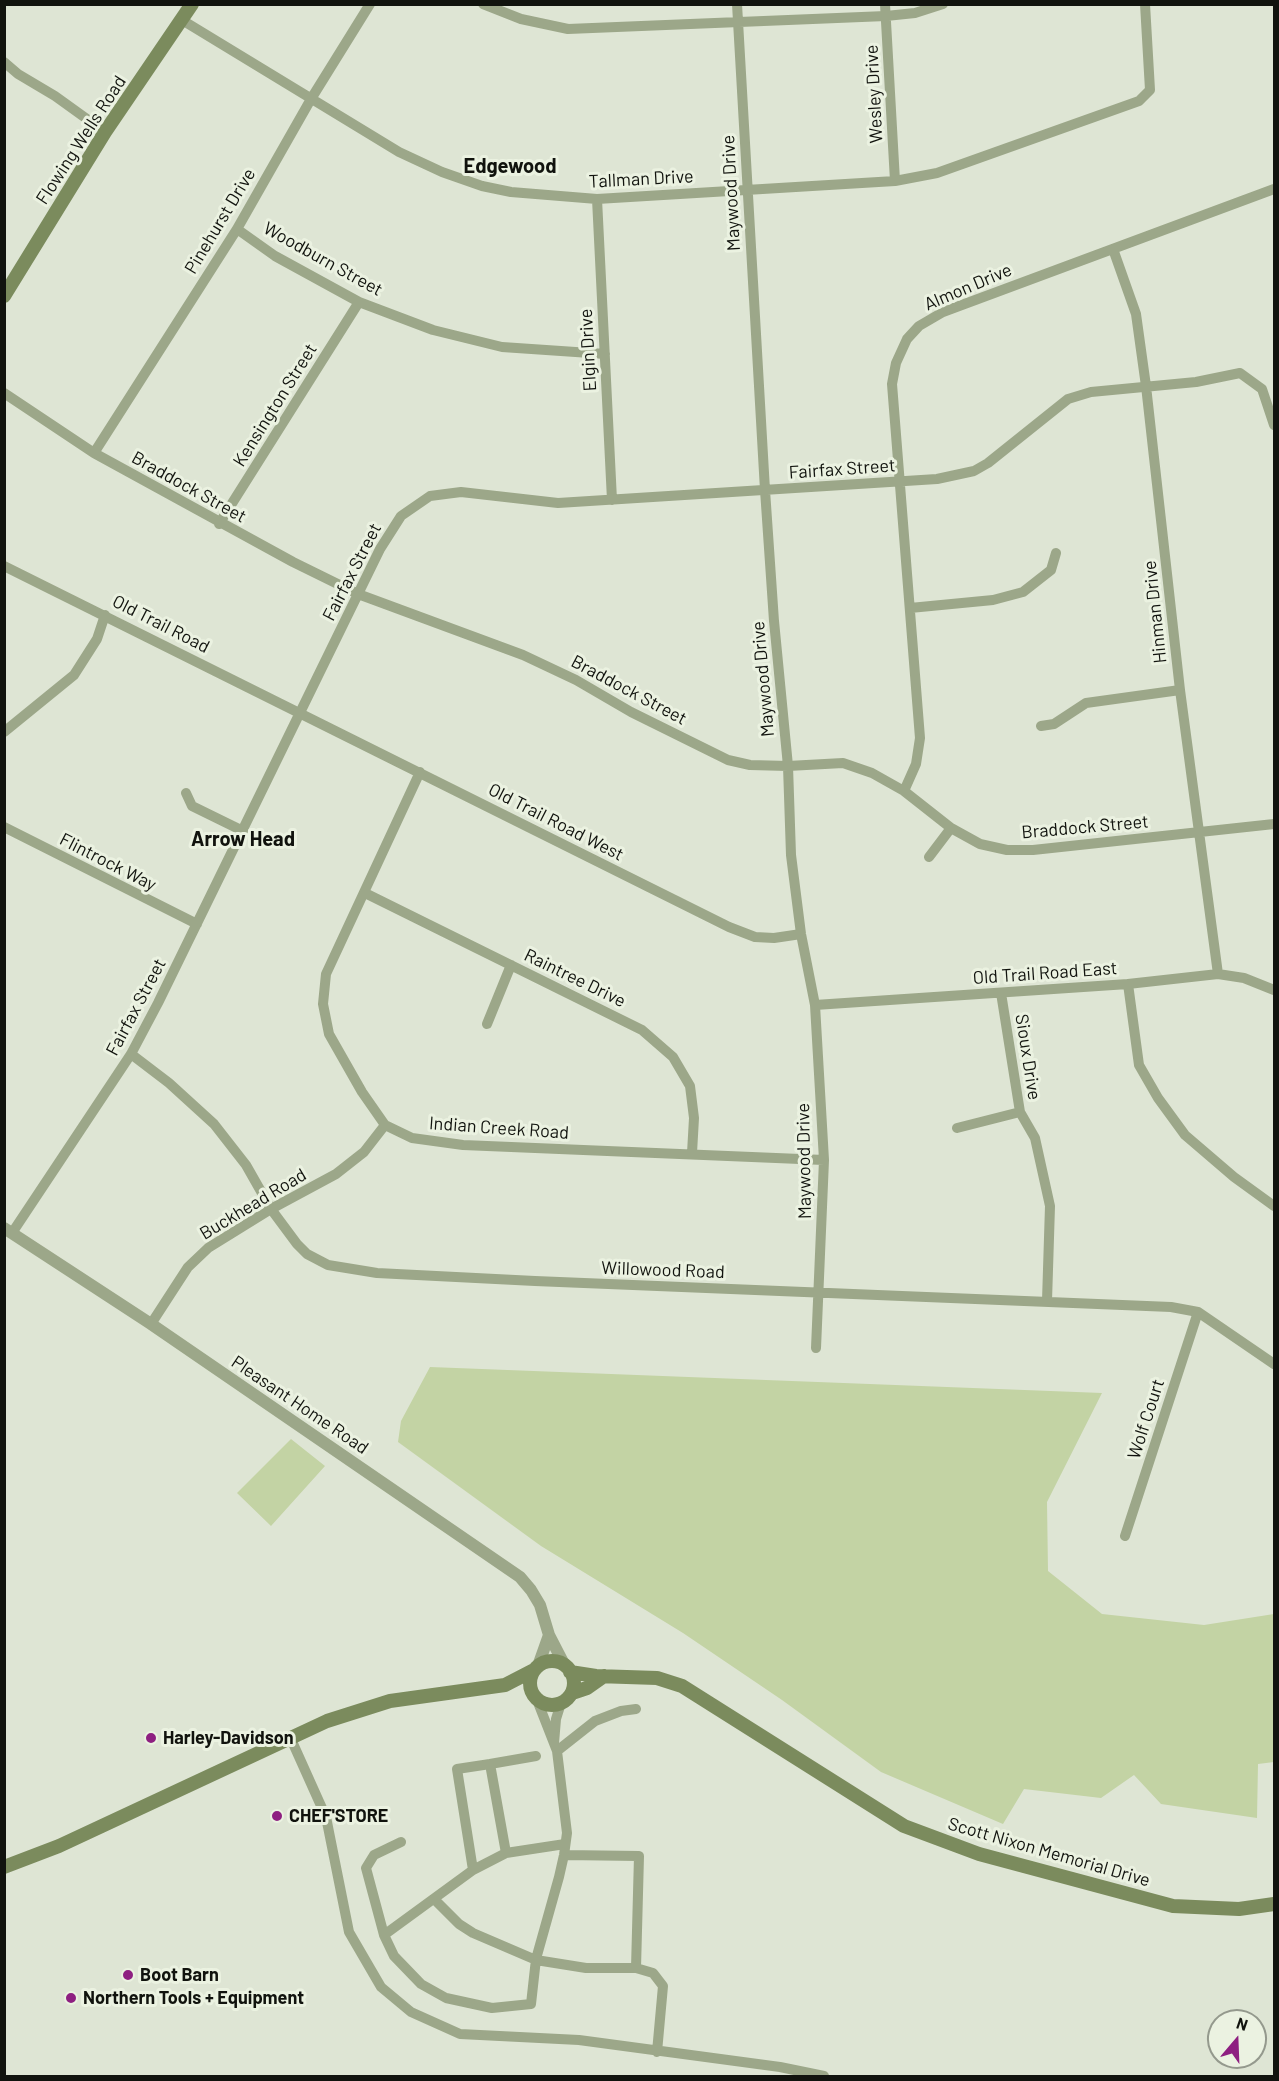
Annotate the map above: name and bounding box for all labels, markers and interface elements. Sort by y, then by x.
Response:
street label: Wesley Drive [861,44,887,144]
street label: Flowing Wells Road [31,72,131,208]
street label: Maywood Drive [717,134,745,252]
district label: Edgewood [463,154,557,178]
street label: Pinehurst Drive [180,164,260,278]
street label: Tallman Drive [588,165,694,193]
street label: Woodburn Street [260,217,386,301]
street label: Almon Drive [921,259,1015,315]
street label: Elgin Drive [575,308,601,392]
street label: Kensington Street [228,339,322,471]
street label: Braddock Street [128,447,250,527]
street label: Fairfax Street [788,454,896,484]
street label: Fairfax Street [318,519,386,625]
street label: Hinman Drive [1139,559,1171,665]
street label: Old Trail Road [109,590,213,658]
street label: Maywood Drive [747,620,779,738]
street label: Braddock Street [568,651,690,729]
street label: Old Trail Road West [485,779,627,865]
street label: Braddock Street [1021,811,1149,843]
district label: Arrow Head [191,827,295,851]
street label: Flintrock Way [56,828,160,896]
street label: Raintree Drive [521,944,629,1012]
street label: Fairfax Street [101,955,171,1059]
street label: Old Trail Road East [972,957,1118,989]
street label: Sioux Drive [1011,1012,1045,1102]
street label: Maywood Drive [792,1103,816,1219]
street label: Indian Creek Road [428,1112,570,1144]
street label: Buckhead Road [196,1164,310,1244]
street label: Willowood Road [601,1257,725,1283]
street label: Pleasant Home Road [227,1351,373,1459]
street label: Wolf Court [1123,1376,1169,1462]
place label: Harley-Davidson [163,1727,294,1749]
marker: Harley-Davidson [144,1731,158,1745]
place label: CHEF'STORE [289,1805,388,1827]
marker: CHEF'STORE [270,1809,284,1823]
street label: Scott Nixon Memorial Drive [945,1813,1153,1891]
place label: Boot Barn [140,1964,219,1986]
marker: Boot Barn [121,1968,135,1982]
place label: Northern Tools + Equipment [83,1987,304,2009]
marker: Northern Tools + Equipment [64,1991,78,2005]
north arrow [1207,2009,1267,2069]
text: N [1234,2013,1250,2034]

